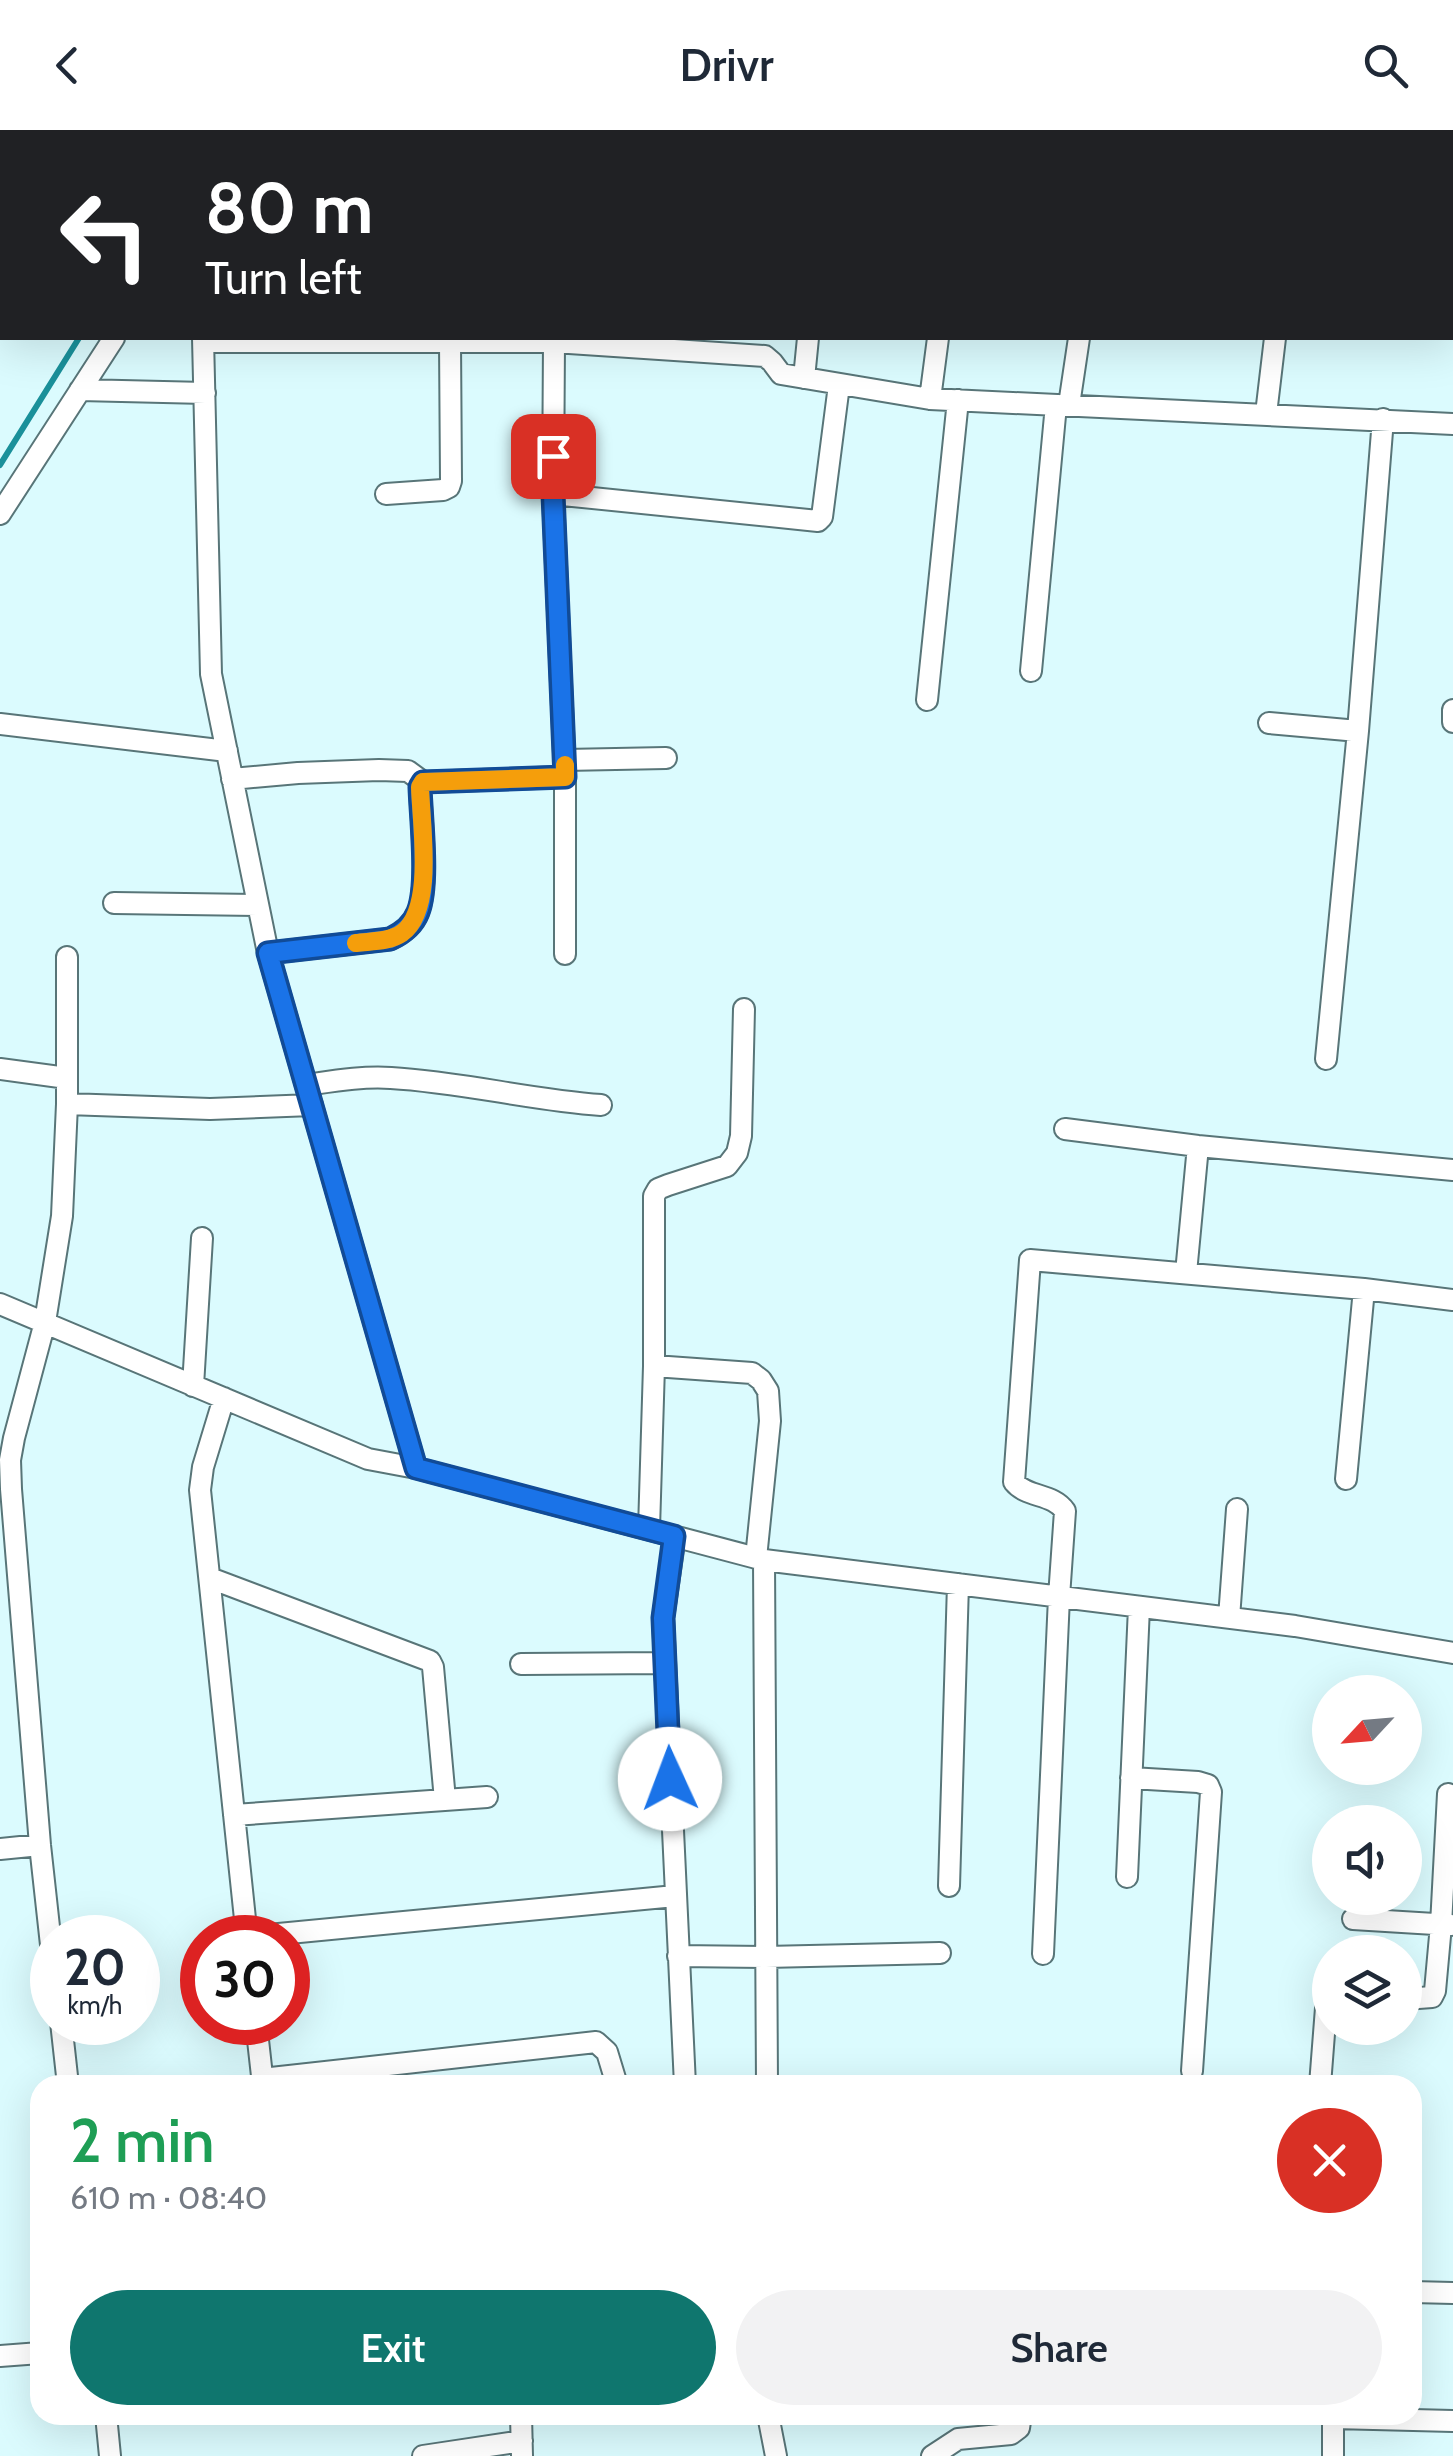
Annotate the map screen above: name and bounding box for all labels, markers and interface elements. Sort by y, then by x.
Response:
icon: back [40,38,95,93]
text: Drivr [679,38,774,92]
icon: search [1358,38,1413,93]
text: 80 m [205,165,373,251]
icon: left [40,170,170,300]
text: Turn left [205,251,362,305]
pin [511,414,596,499]
icon: arrive [526,429,581,484]
north arrow [1312,1675,1422,1785]
map controls [1312,1675,1422,2045]
position arrow [618,1727,722,1831]
button: sound [1312,1805,1422,1915]
speed limit sign: 30 [180,1915,310,2045]
button: layers [1312,1935,1422,2045]
text: 20 [64,1937,126,1998]
text: km/h [68,1990,122,2020]
text: 2 min [70,2104,215,2177]
button: close [1277,2108,1382,2213]
text: 610 m · 08:40 [70,2178,267,2217]
button: Exit [70,2290,716,2405]
button: Share [736,2290,1382,2405]

